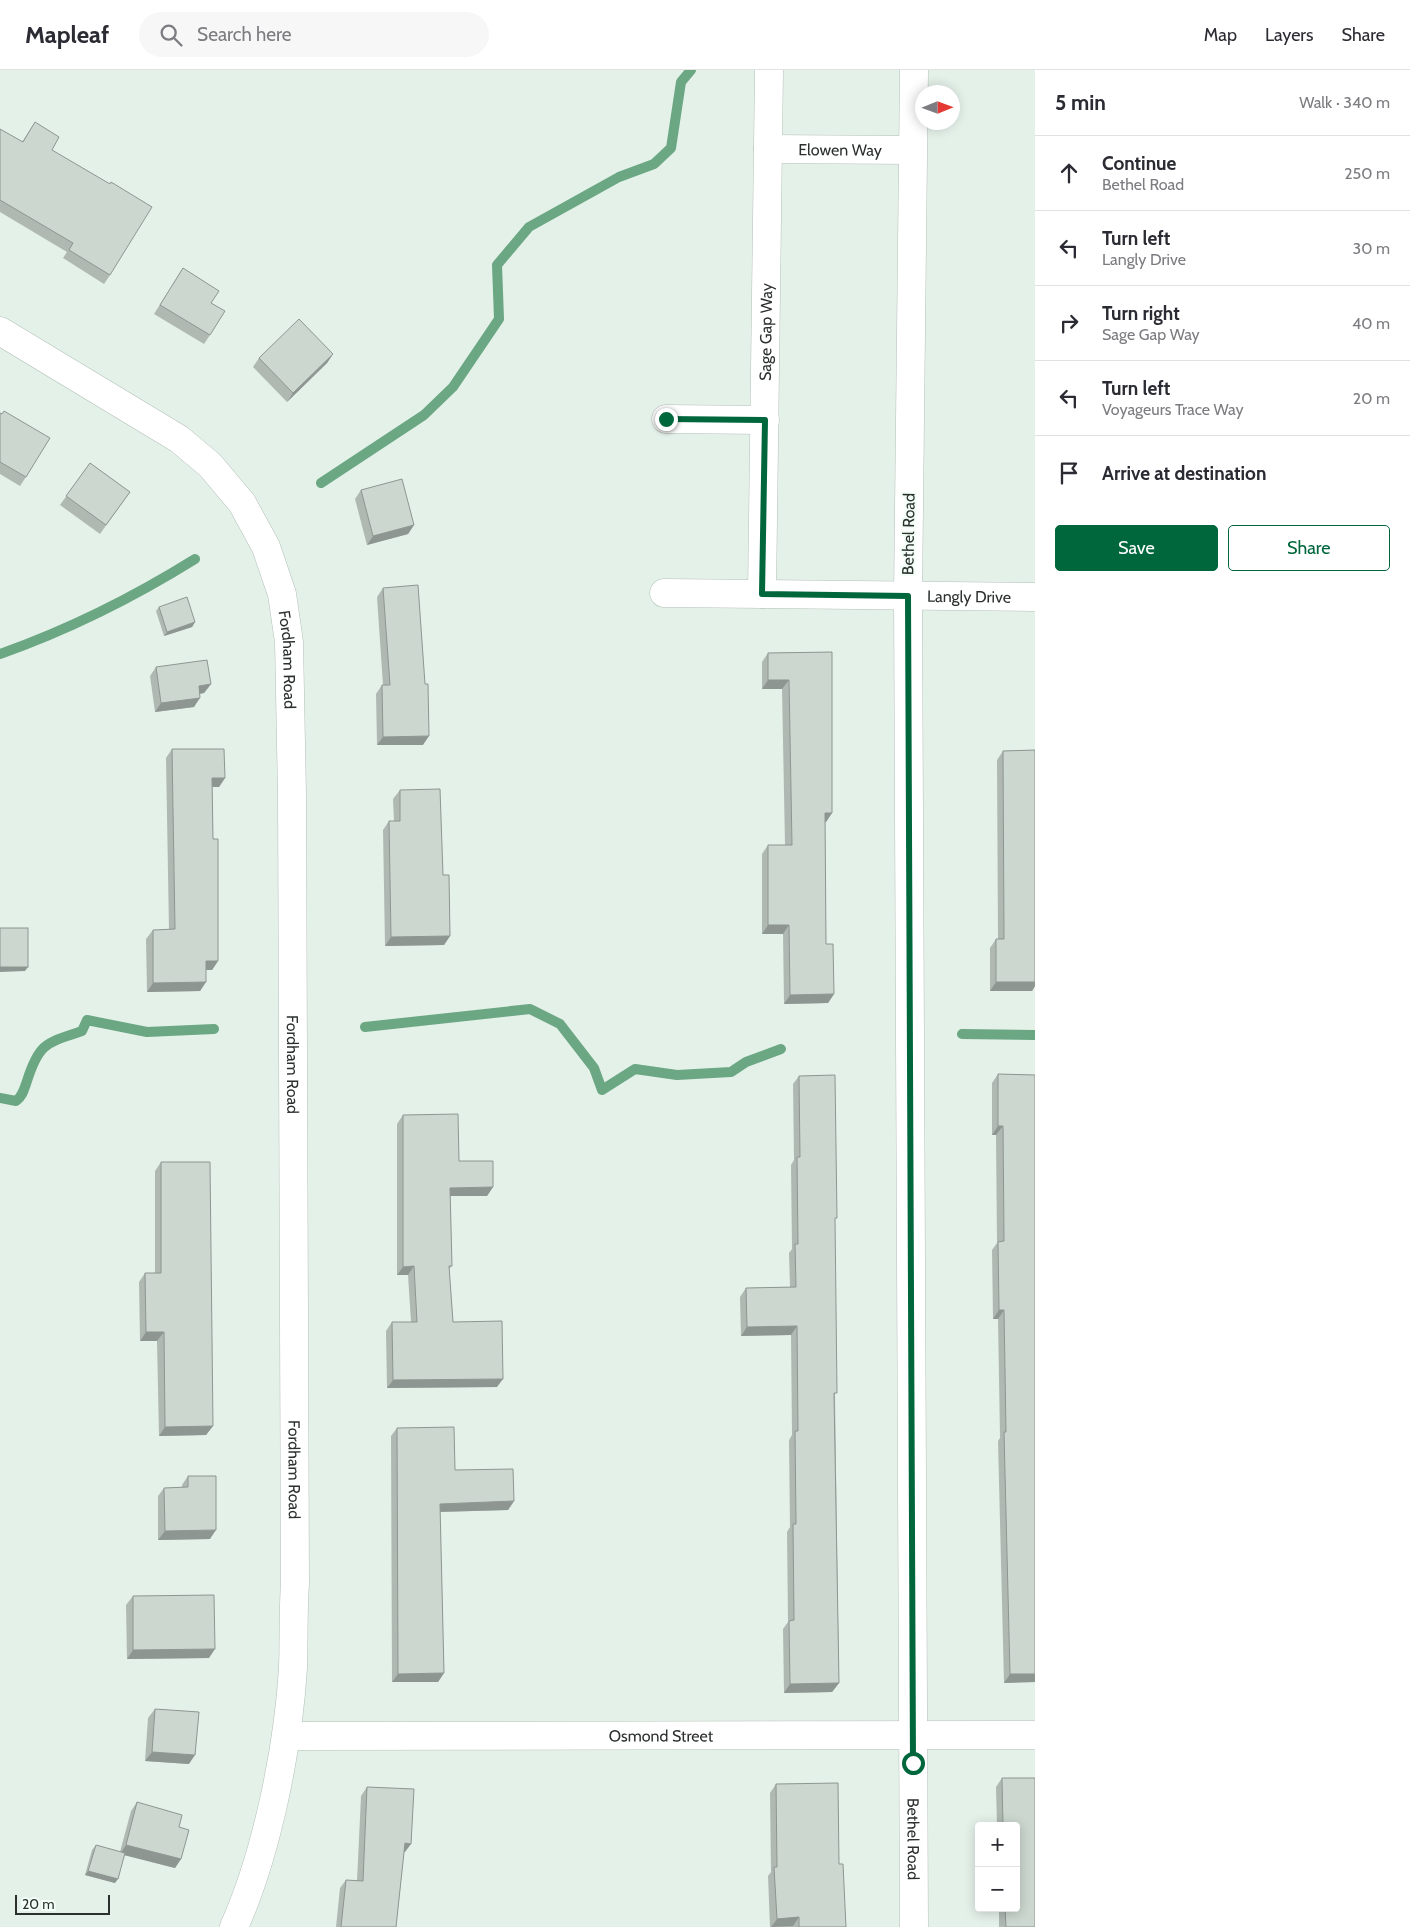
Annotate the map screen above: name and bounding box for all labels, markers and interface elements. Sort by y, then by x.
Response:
search box [139,12,489,57]
text: Mapleaf [25,20,109,49]
icon: search [157,21,185,49]
text: Search here [197,23,291,46]
text: Map [1204,24,1237,46]
text: Layers [1265,24,1314,46]
text: Share [1342,24,1385,46]
north arrow [915,85,960,130]
text: 5 min [1055,90,1106,115]
text: Walk · 340 m [1299,93,1390,112]
street label: Elowen Way [798,140,882,160]
text: Continue [1102,152,1176,175]
icon: ahead [1055,159,1083,187]
text: 250 m [1344,164,1390,183]
text: Bethel Road [1102,175,1184,194]
text: Turn left [1102,227,1170,250]
icon: left [1055,234,1083,262]
text: 30 m [1353,239,1390,258]
text: Langly Drive [1102,250,1186,269]
street label: Sage Gap Way [756,283,776,381]
text: Turn right [1102,302,1180,325]
icon: right [1055,309,1083,337]
text: 40 m [1352,314,1390,333]
text: Sage Gap Way [1102,325,1200,344]
text: Turn left [1102,377,1170,400]
icon: left [1055,384,1083,412]
text: 20 m [1353,389,1390,408]
text: Voyageurs Trace Way [1102,400,1244,419]
route end [655,408,678,431]
icon: arrive [1055,459,1083,487]
text: Arrive at destination [1102,462,1266,485]
street label: Bethel Road [898,493,919,575]
button: Save [1055,525,1218,571]
button: Share [1228,525,1390,571]
street label: Langly Drive [927,587,1011,607]
street label: Fordham Road [274,609,299,709]
street label: Fordham Road [283,1015,302,1114]
street label: Fordham Road [284,1420,304,1519]
street label: Osmond Street [609,1726,714,1746]
route start [902,1752,925,1775]
street label: Bethel Road [903,1798,923,1880]
map controls [975,1822,1020,1912]
button: + [975,1822,1020,1867]
button: − [975,1867,1020,1912]
scale bar [15,1892,110,1915]
text: 20 m [22,1895,55,1913]

